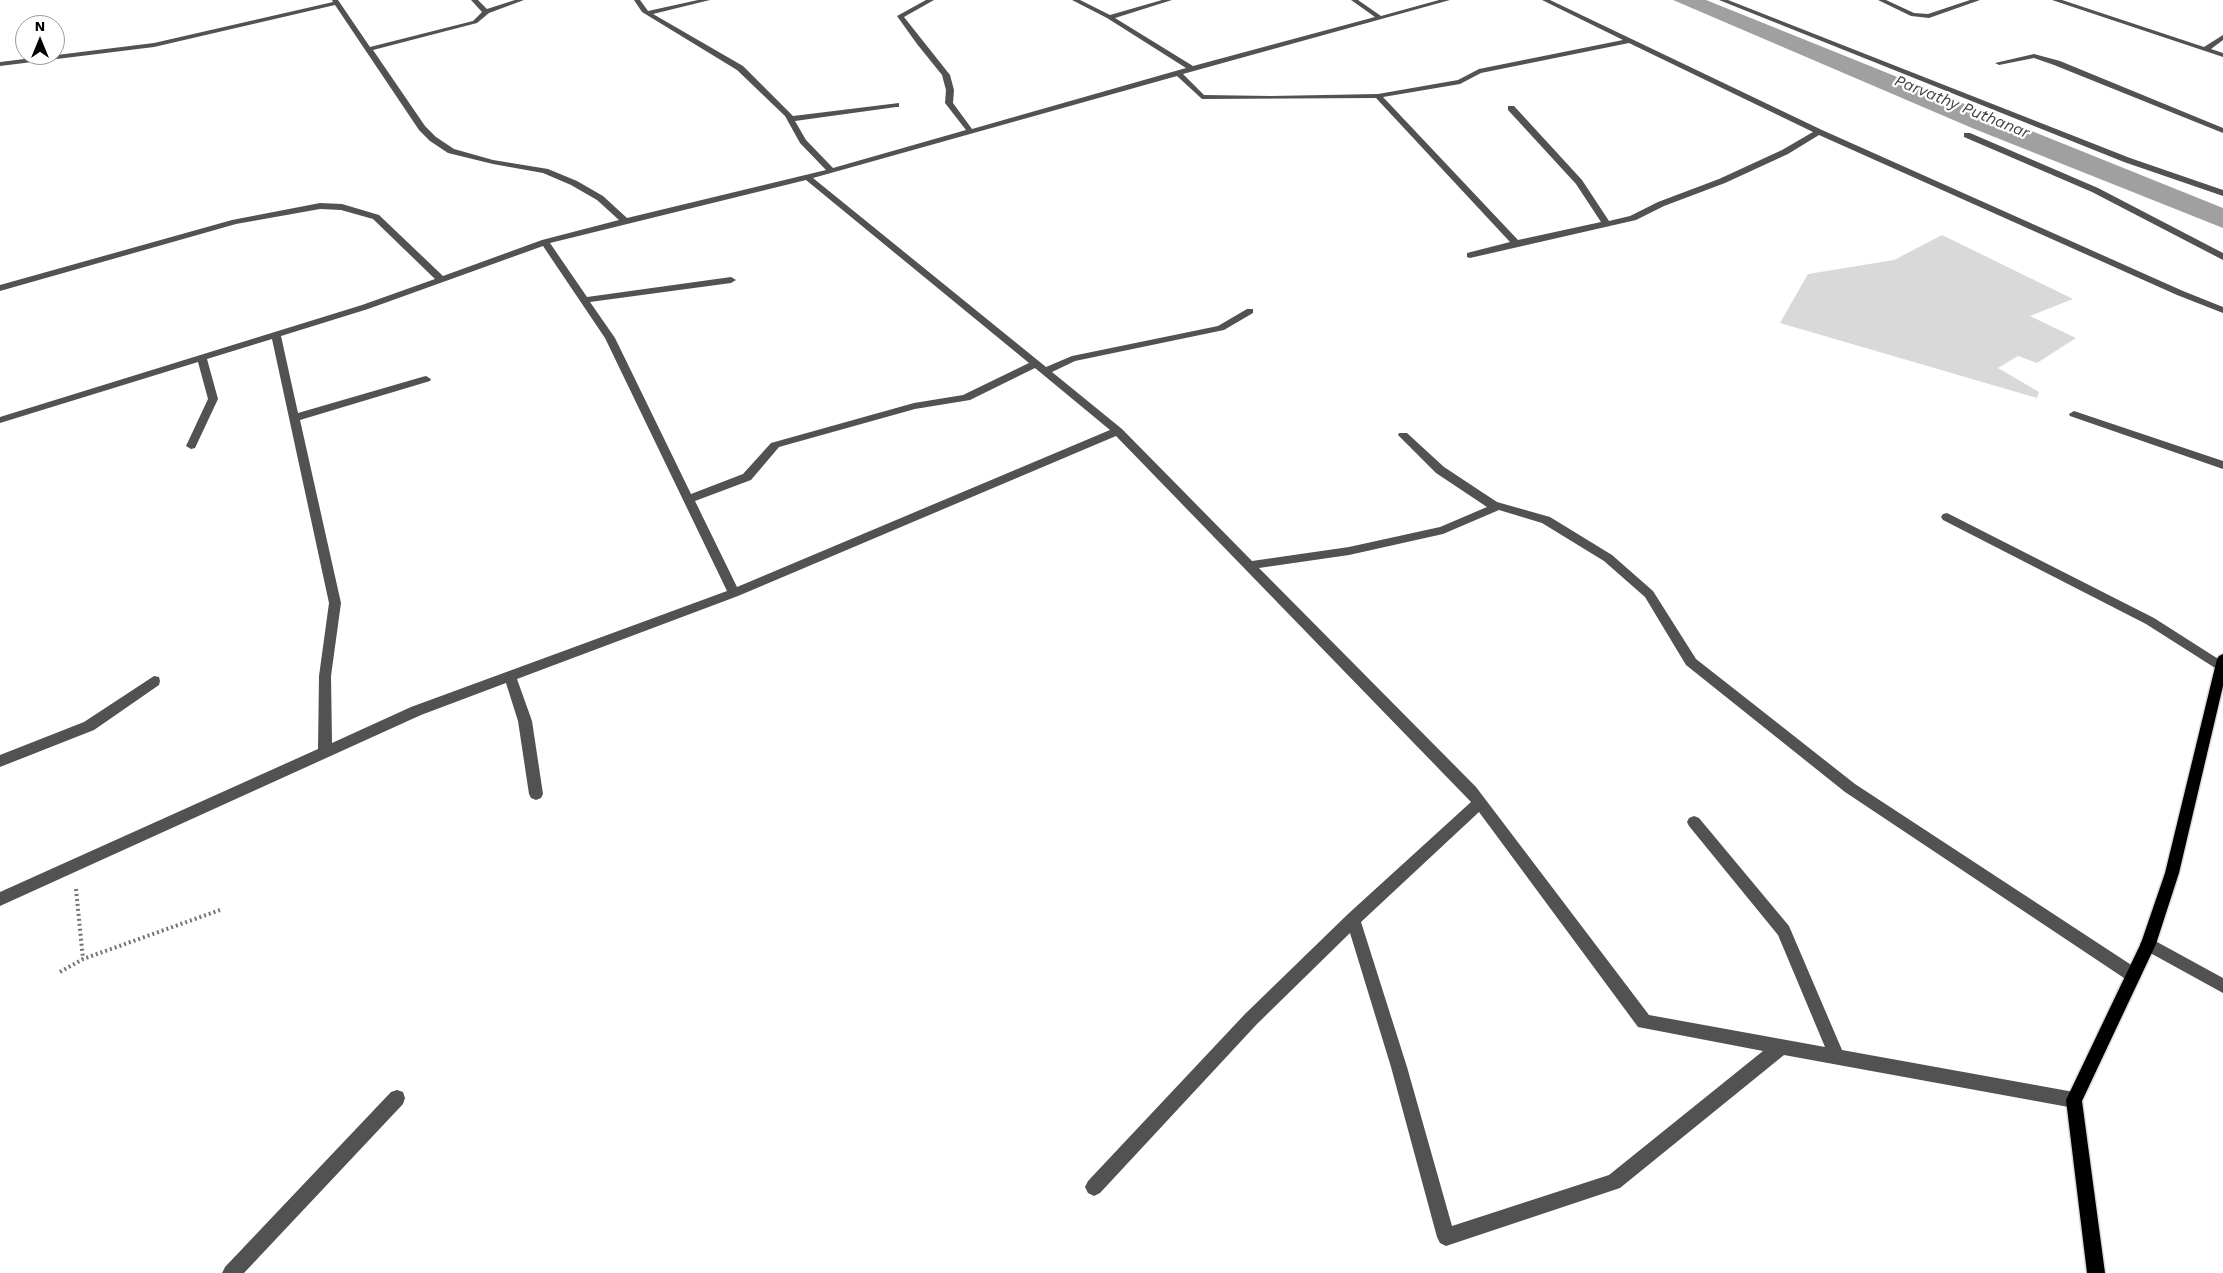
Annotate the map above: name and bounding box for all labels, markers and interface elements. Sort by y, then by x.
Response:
north arrow [15,15,65,65]
text: N [35,18,45,34]
water label: Parvathy Puthanar [1892,71,2032,143]

